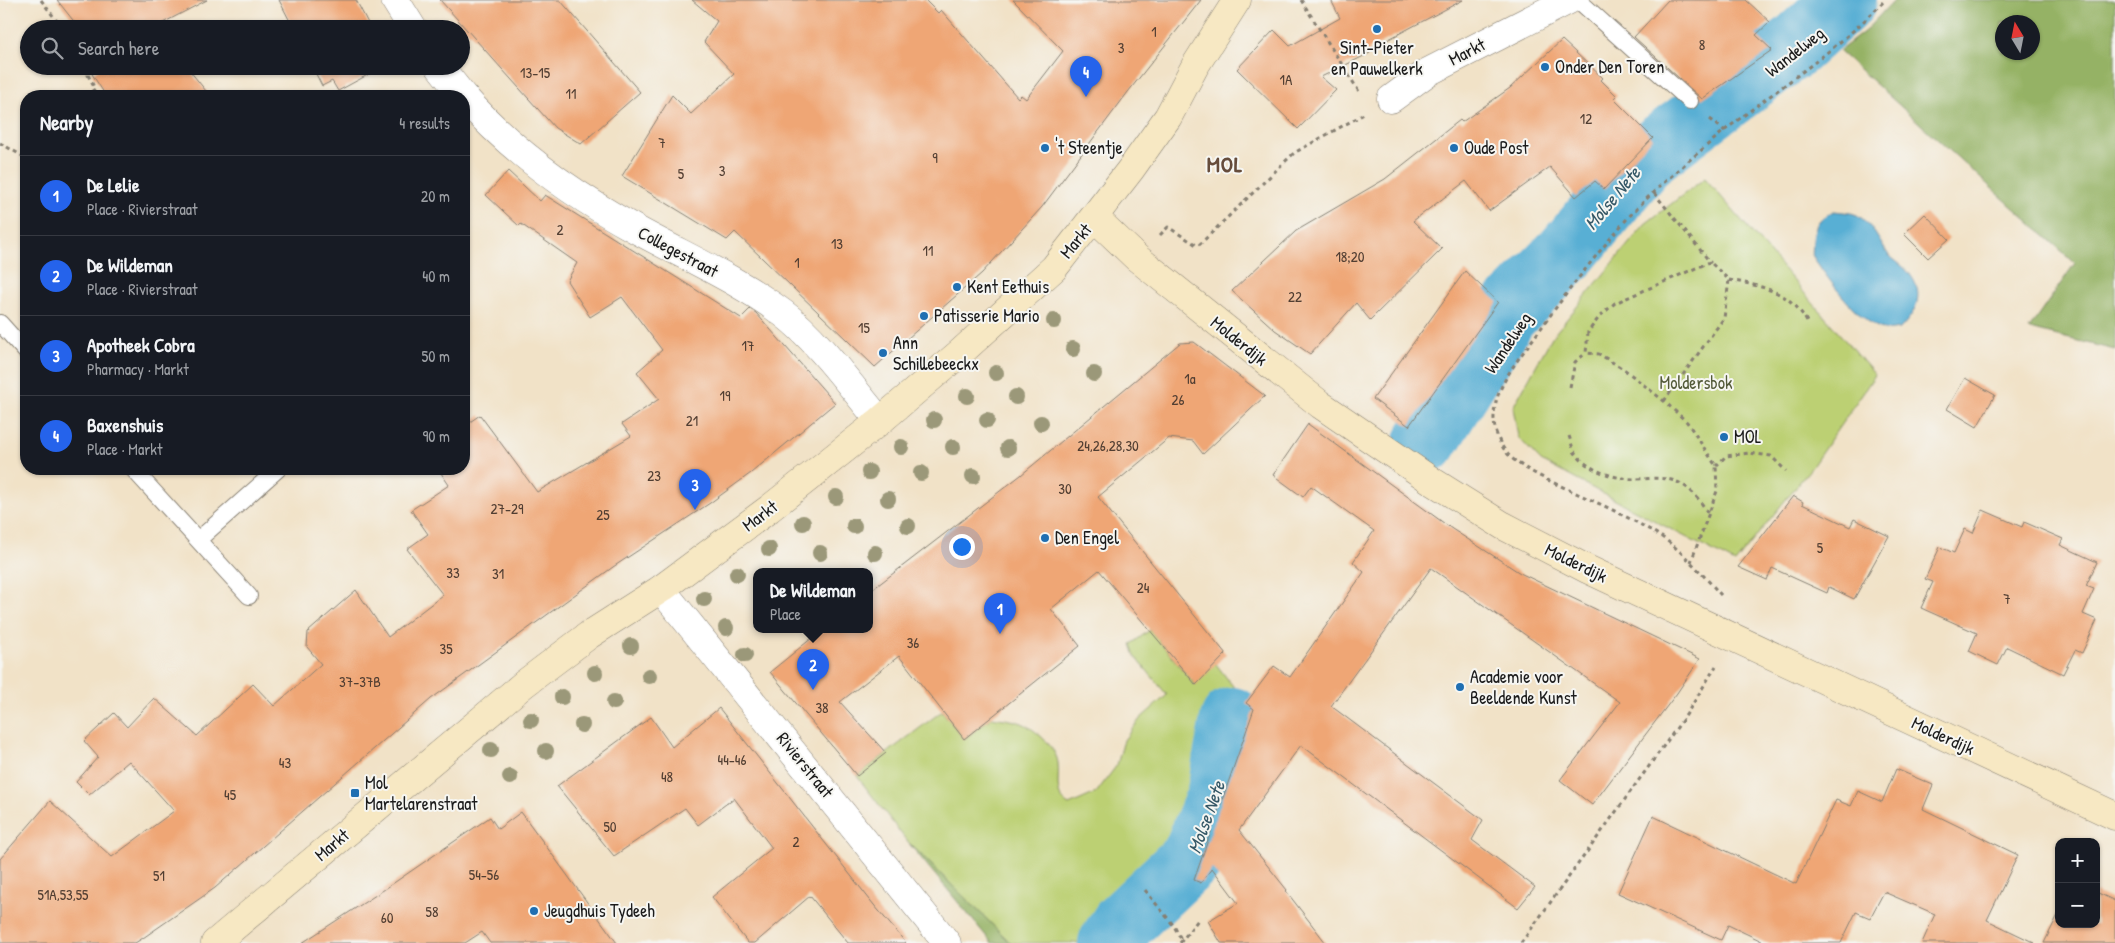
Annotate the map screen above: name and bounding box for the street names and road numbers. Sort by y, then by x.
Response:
street label: Wandelweg [1760,21,1829,83]
street label: Markt [1444,31,1490,71]
street label: Markt [1054,217,1098,263]
street label: Collegestraat [634,220,723,284]
street label: Wandelweg [1478,307,1537,378]
street label: Molderdijk [1206,310,1273,372]
street label: Markt [737,494,783,537]
street label: Molderdijk [1541,537,1612,589]
street label: Molderdijk [1908,710,1979,761]
street label: Rivierstraat [771,727,840,803]
street label: Markt [309,822,355,867]

